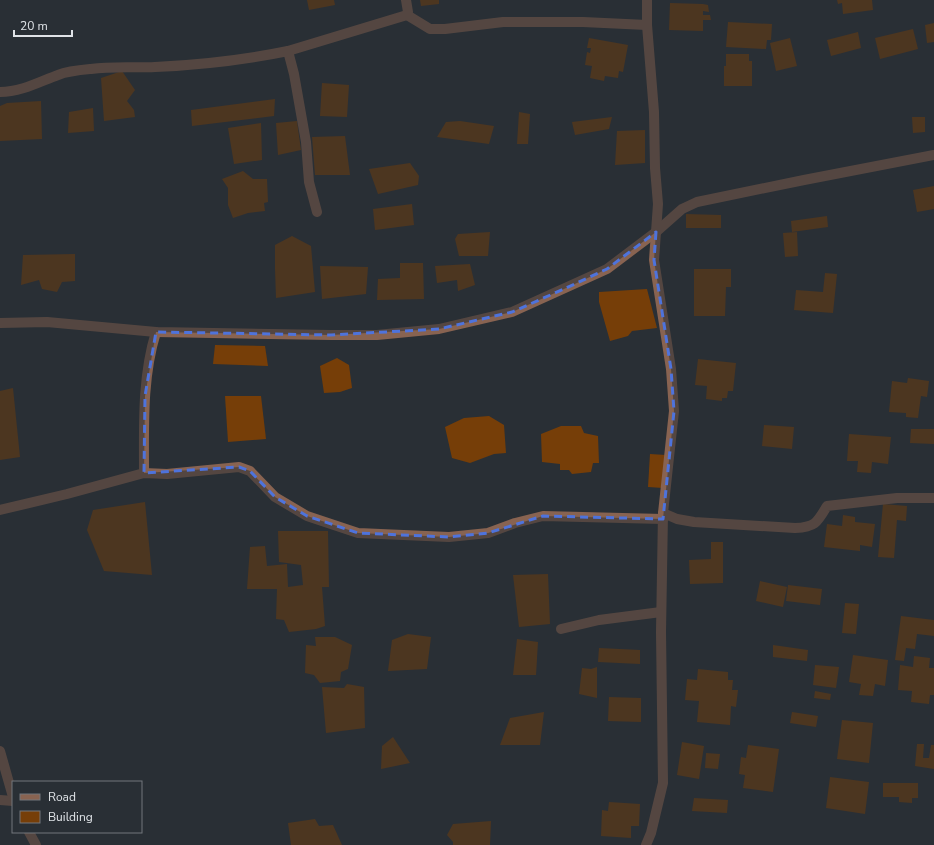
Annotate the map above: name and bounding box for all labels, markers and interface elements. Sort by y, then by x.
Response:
scale bar [14,12,72,38]
text: 20 m [20,18,48,34]
legend [12,781,142,833]
text: Road [48,789,76,805]
text: Building [48,809,93,825]

